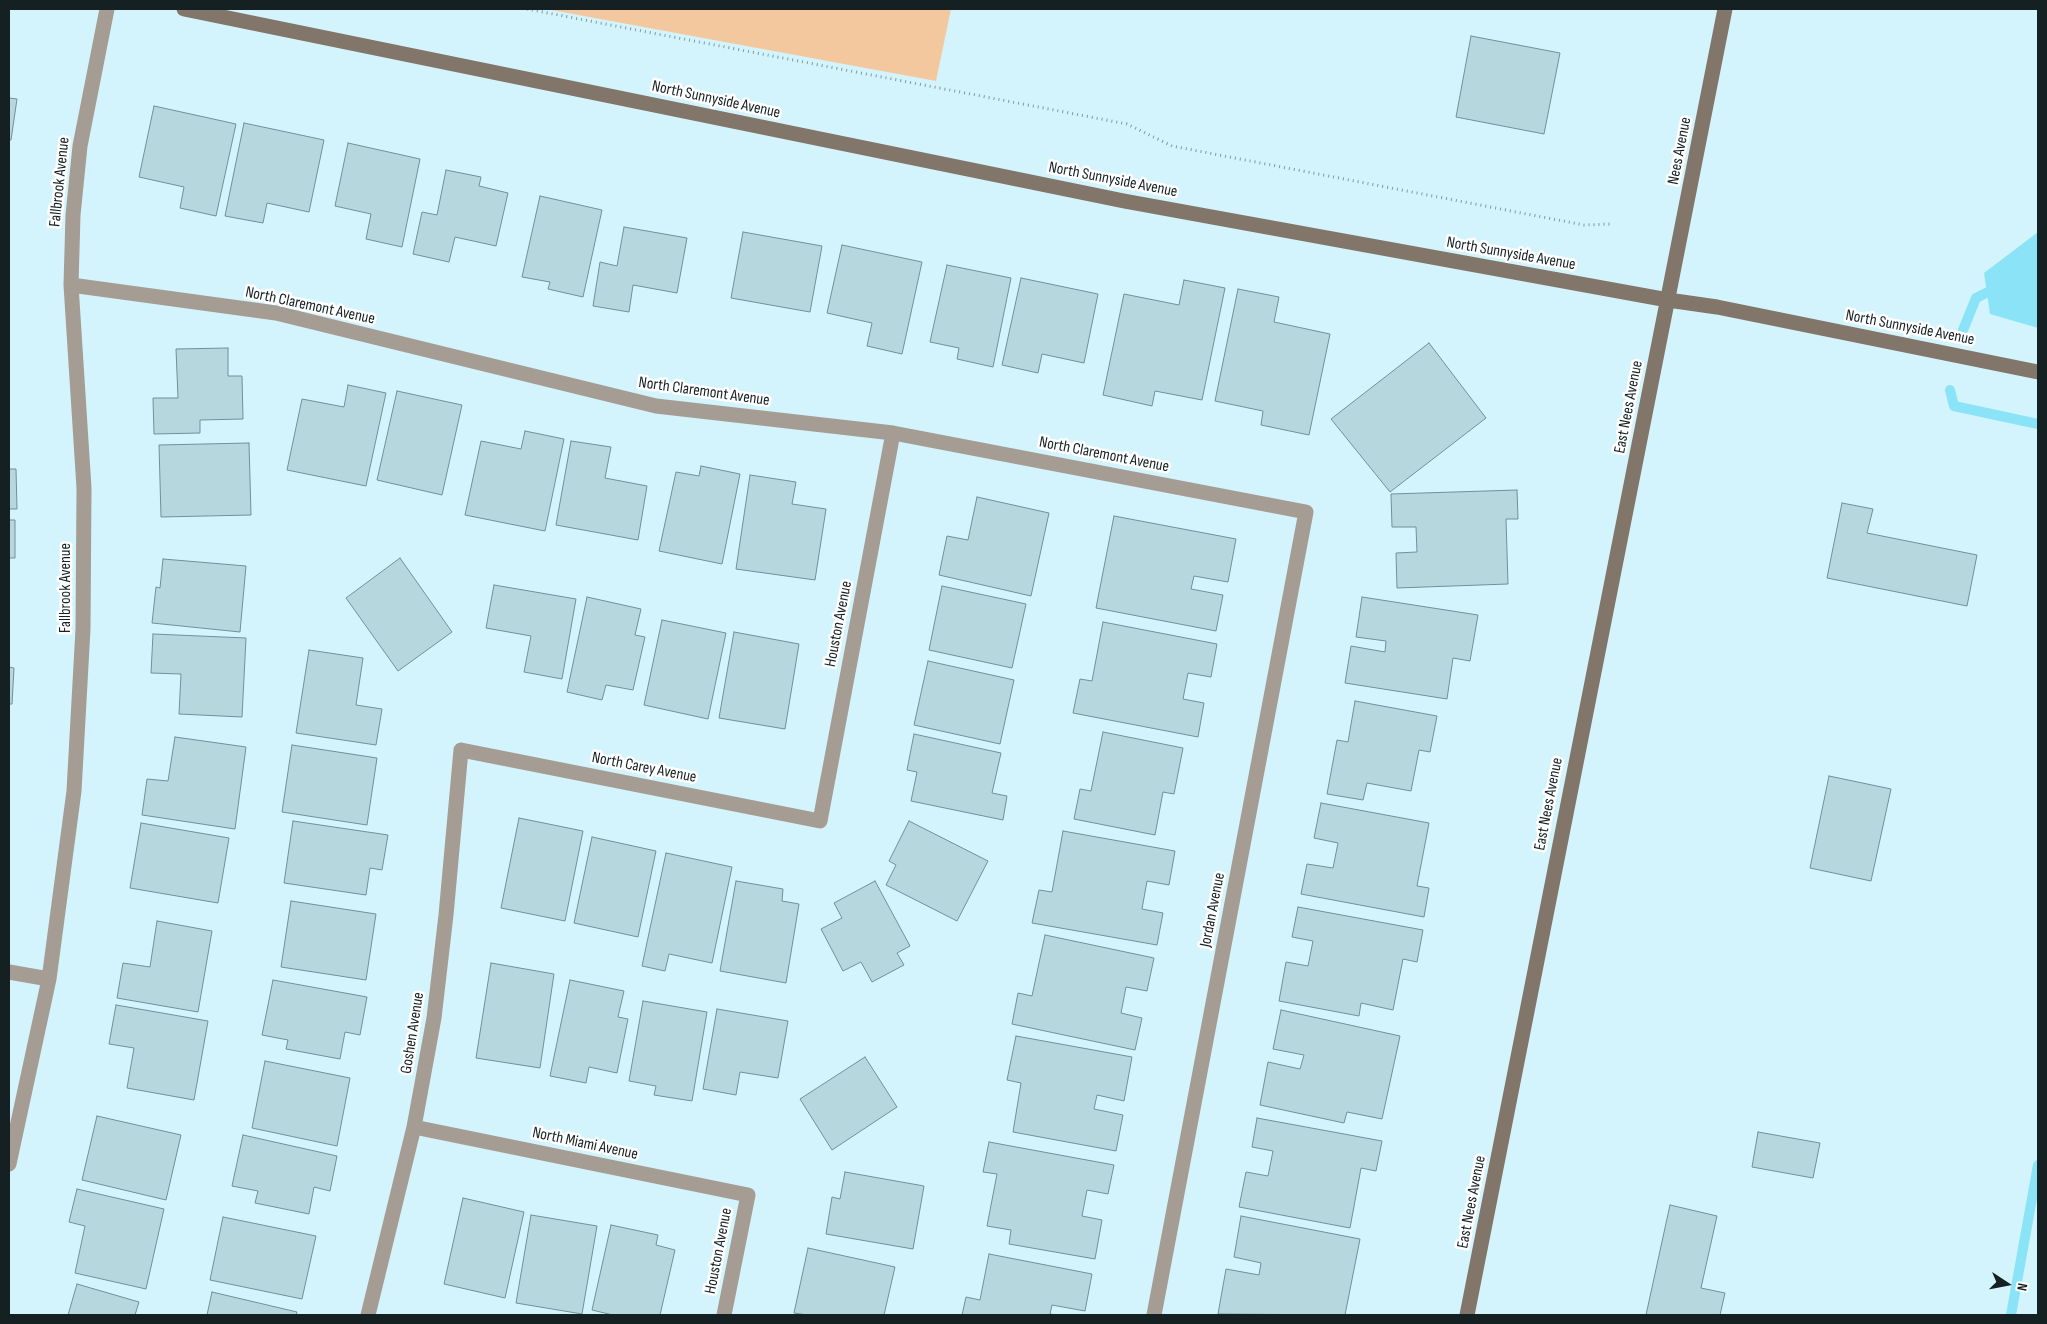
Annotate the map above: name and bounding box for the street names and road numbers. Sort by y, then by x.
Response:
street label: North Sunnyside Avenue [650,77,782,123]
street label: Nees Avenue [1664,116,1696,186]
street label: Fallbrook Avenue [46,136,74,228]
street label: North Sunnyside Avenue [1047,158,1179,202]
street label: North Sunnyside Avenue [1445,233,1577,275]
street label: North Claremont Avenue [243,283,377,329]
street label: North Sunnyside Avenue [1844,306,1976,350]
street label: East Nees Avenue [1611,359,1647,455]
street label: North Claremont Avenue [637,373,771,411]
street label: North Claremont Avenue [1037,433,1171,477]
street label: Fallbrook Avenue [56,543,76,633]
street label: Houston Avenue [821,579,857,669]
street label: North Carey Avenue [590,748,698,788]
street label: East Nees Avenue [1531,756,1567,852]
street label: Jordan Avenue [1196,871,1230,949]
street label: Goshen Avenue [397,991,429,1075]
street label: North Miami Avenue [530,1123,640,1165]
street label: East Nees Avenue [1454,1154,1490,1250]
street label: Houston Avenue [701,1206,737,1296]

